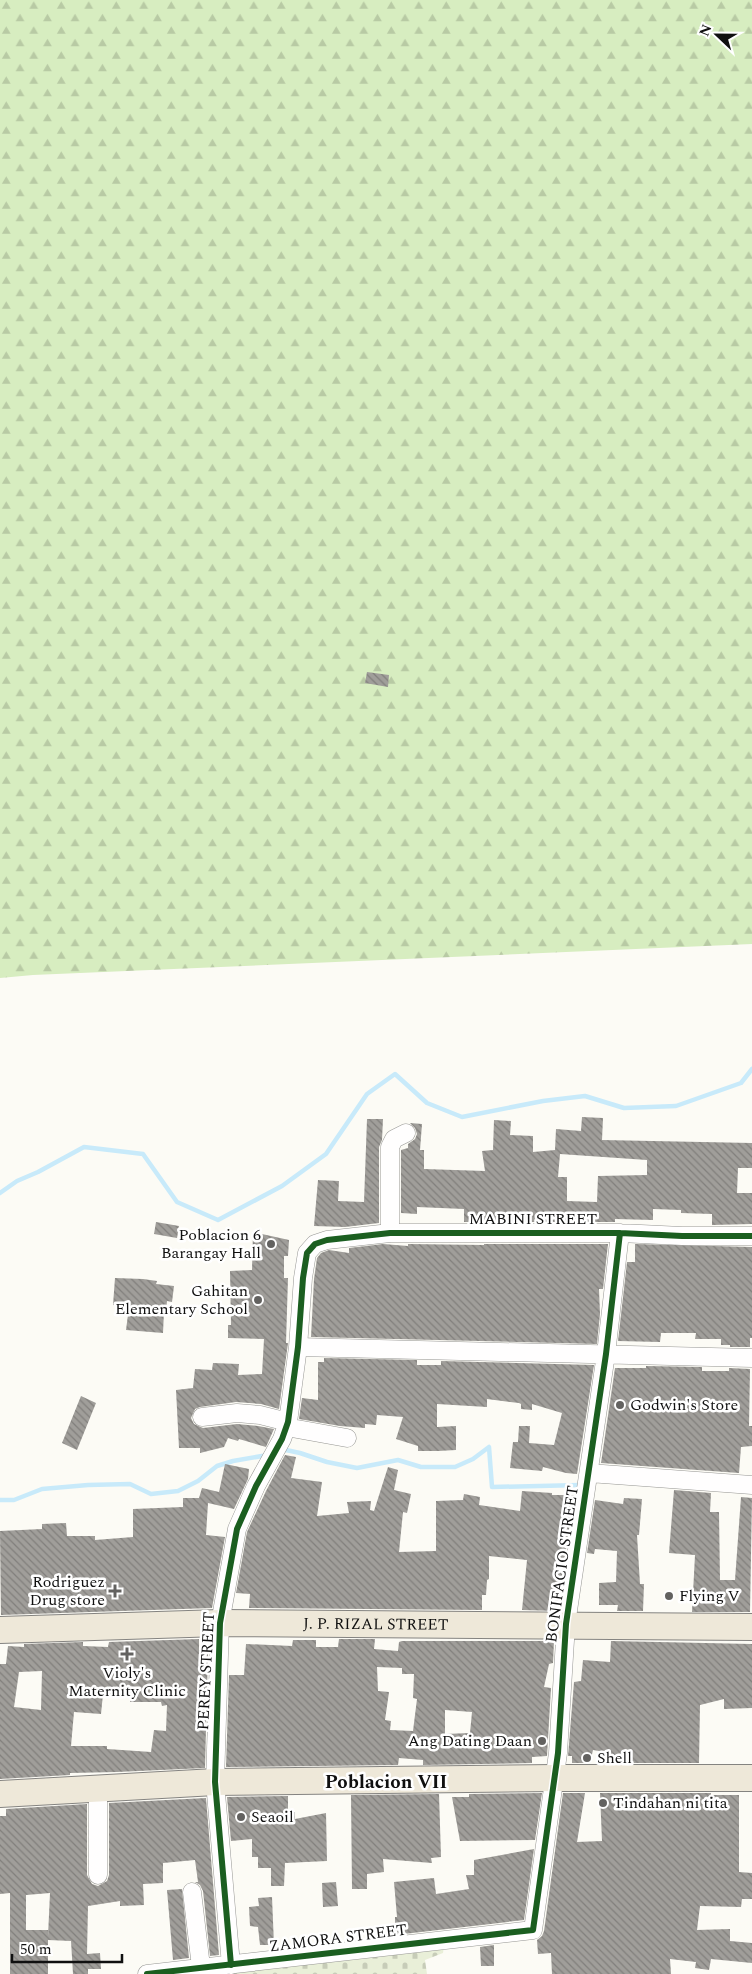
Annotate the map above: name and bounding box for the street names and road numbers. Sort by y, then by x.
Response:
street label: MABINI STREET [469,1207,597,1231]
street label: BONIFACIO STREET [539,1484,585,1644]
street label: PEREY STREET [191,1611,221,1731]
street label: J. P. RIZAL STREET [303,1612,449,1637]
street label: ZAMORA STREET [268,1918,408,1958]

